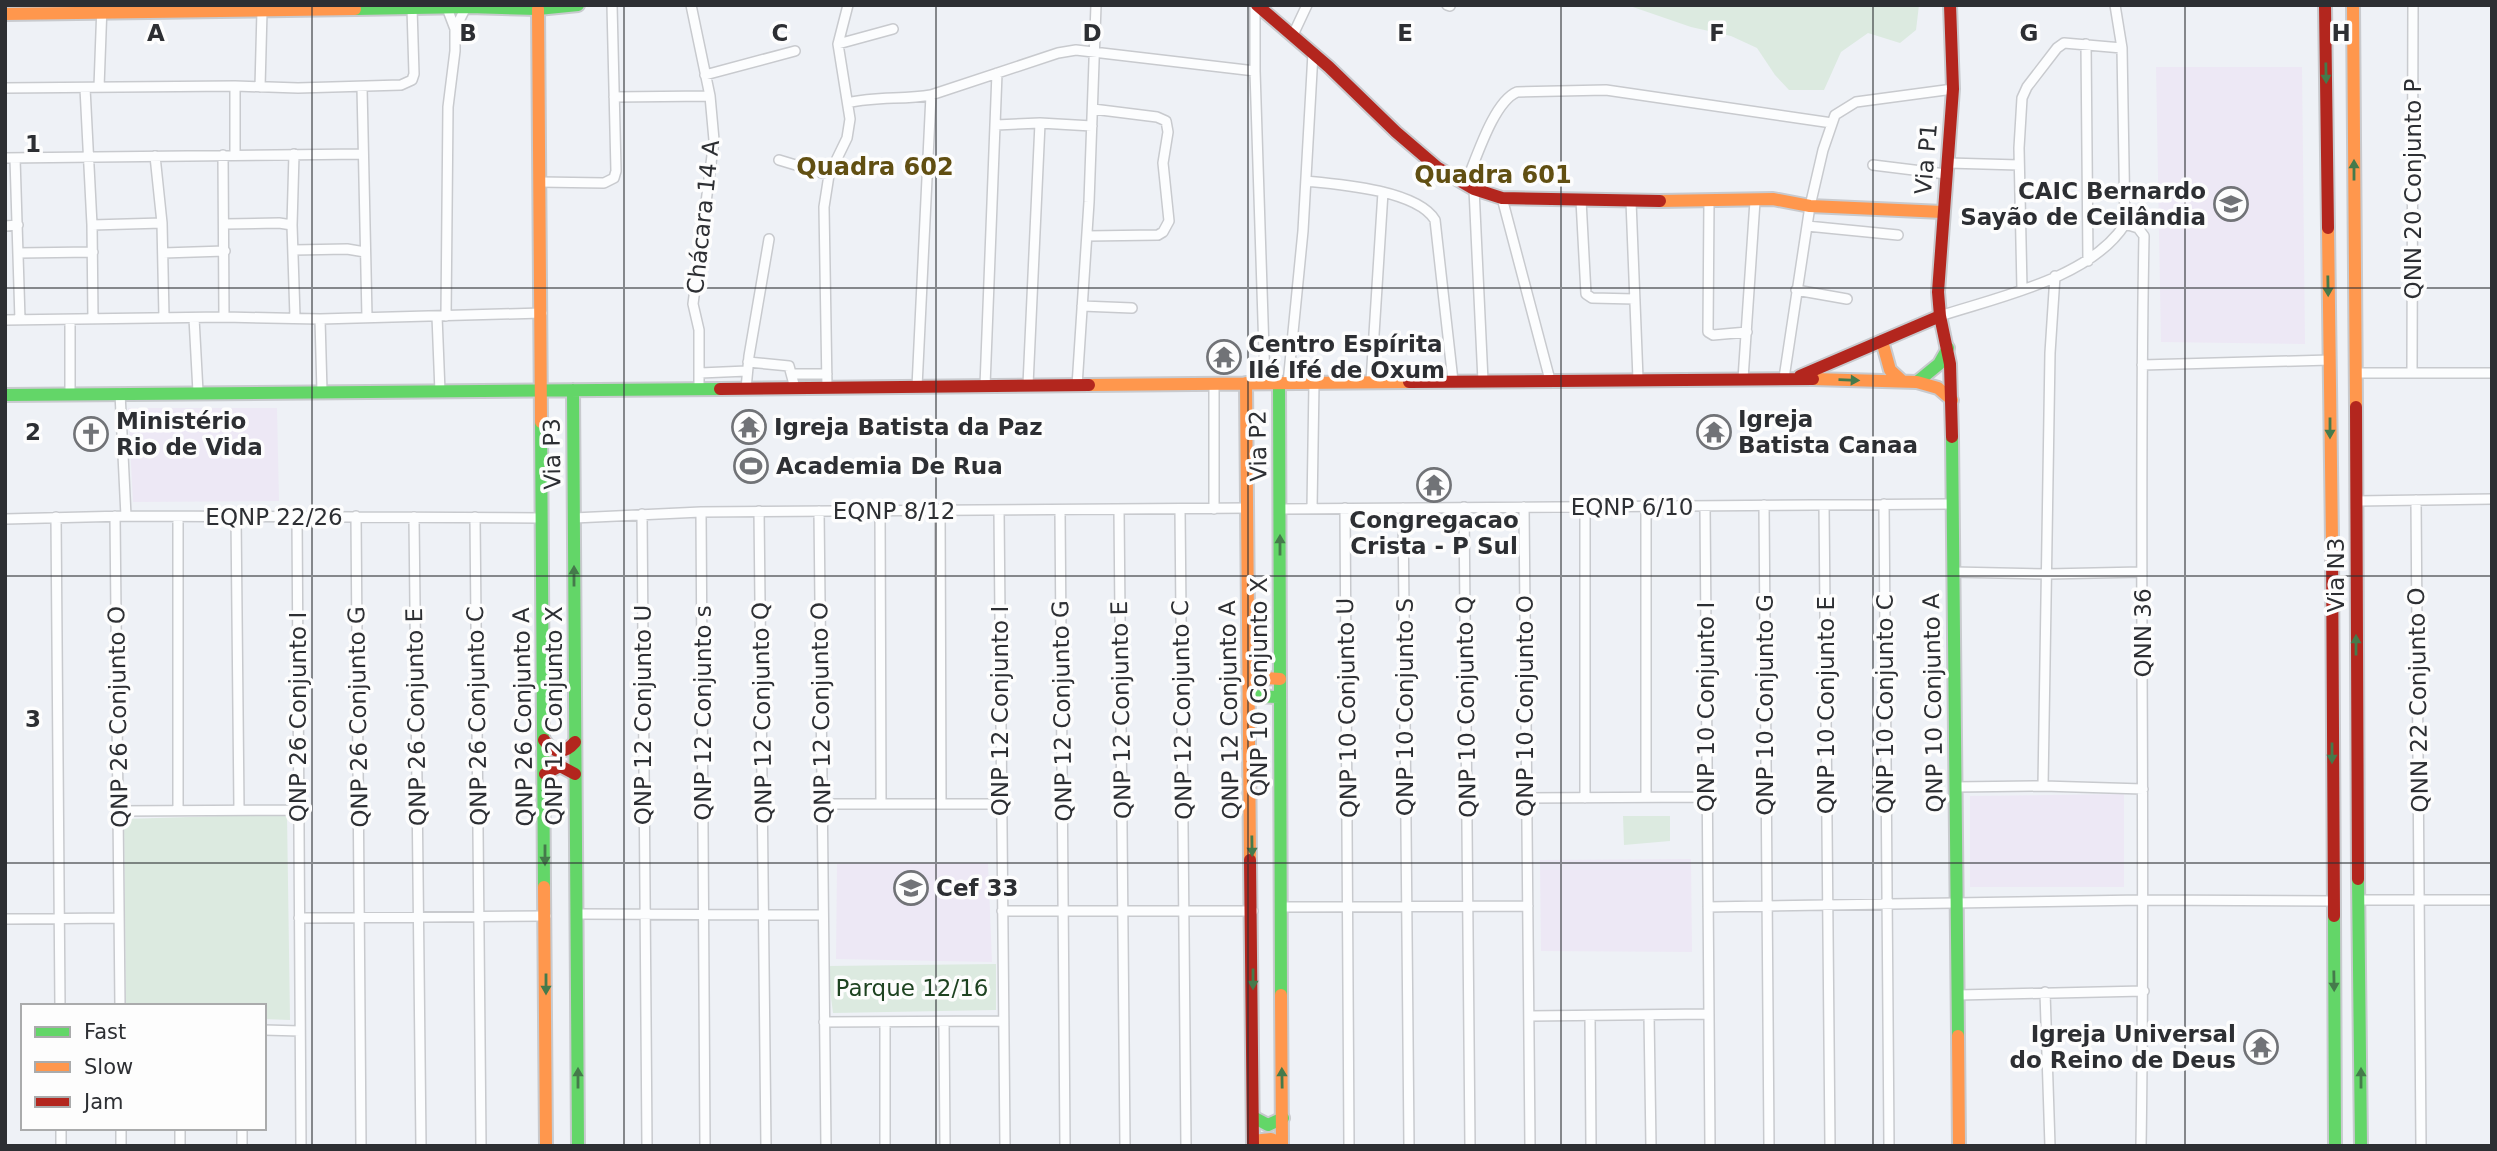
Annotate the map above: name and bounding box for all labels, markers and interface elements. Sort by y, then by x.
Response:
text: A [147,20,165,46]
text: B [459,20,477,46]
text: C [772,20,788,46]
text: D [1082,20,1102,46]
text: E [1397,20,1413,46]
text: F [1709,20,1725,46]
text: G [2020,20,2038,46]
text: H [2331,20,2351,46]
one-way arrow [2320,63,2332,85]
street label: QNN 20 Conjunto P [2400,78,2426,299]
street label: Via P1 [1910,122,1942,196]
text: 1 [25,131,41,157]
street label: Chácara 14 A [682,138,724,295]
district label: Quadra 602 [796,153,954,181]
one-way arrow [2348,159,2360,181]
district label: Quadra 601 [1414,161,1572,189]
place label: CAIC Bernardo Sayão de Ceilândia [1960,178,2206,230]
school or university icon: CAIC Bernardo Sayão de Ceilândia [2212,185,2250,223]
one-way arrow [2323,276,2334,298]
place label: Centro Espírita Ilé Ifé de Oxum [1248,331,1445,383]
temple icon: Centro Espírita Ilé Ifé de Oxum [1205,338,1243,376]
one-way arrow [1838,374,1860,385]
place label: Igreja Batista Canaa [1738,406,1918,458]
place label: Ministério Rio de Vida [116,408,263,460]
temple icon: Igreja Batista da Paz [730,408,768,446]
street label: Via P2 [1244,410,1272,482]
temple icon: Igreja Batista Canaa [1695,413,1733,451]
place label: Igreja Batista da Paz [774,414,1043,440]
church icon: Ministério Rio de Vida [72,415,110,453]
one-way arrow [2325,417,2336,439]
street label: Via P3 [538,418,566,490]
text: 2 [25,419,41,445]
sports icon: Academia De Rua [732,447,770,485]
place label: Academia De Rua [776,453,1003,479]
temple icon: Congregacao Crista - P Sul [1415,466,1453,504]
street label: EQNP 6/10 [1571,494,1693,520]
street label: EQNP 8/12 [833,498,955,524]
street label: EQNP 22/26 [205,504,343,530]
place label: Congregacao Crista - P Sul [1349,507,1519,559]
one-way arrow [1274,534,1286,556]
street label: Via N3 [2323,538,2349,612]
one-way arrow [568,565,580,587]
street label: QNP 10 Conjunto X [1246,577,1272,797]
street label: QNN 22 Conjunto O [2403,587,2433,813]
street label: QNN 36 [2130,588,2156,678]
street label: QNP 10 Conjunto A [1918,593,1948,813]
street label: QNP 10 Conjunto G [1752,594,1778,816]
street label: QNP 10 Conjunto C [1872,594,1898,814]
street label: QNP 10 Conjunto O [1512,595,1538,817]
street label: QNP 10 Conjunto Q [1451,596,1481,818]
street label: QNP 10 Conjunto E [1813,596,1839,814]
street label: QNP 10 Conjunto U [1332,598,1362,818]
street label: QNP 10 Conjunto S [1392,598,1418,816]
street label: QNP 12 Conjunto G [1047,600,1077,822]
street label: QNP 12 Conjunto C [1167,600,1197,820]
street label: QNP 12 Conjunto A [1214,600,1244,820]
street label: QNP 12 Conjunto E [1106,601,1136,819]
street label: QNP 12 Conjunto Q [747,602,777,824]
street label: QNP 12 Conjunto O [806,602,836,824]
street label: QNP 10 Conjunto I [1693,602,1719,812]
street label: QNP 12 Conjunto U [630,605,656,825]
street label: QNP 12 Conjunto s [690,605,716,821]
street label: QNP 26 Conjunto O [103,606,133,828]
street label: QNP 26 Conjunto G [343,606,373,828]
street label: QNP 26 Conjunto C [462,606,492,826]
street label: QNP 12 Conjunto X [541,606,567,826]
street label: QNP 12 Conjunto I [987,606,1013,816]
street label: QNP 26 Conjunto A [508,607,538,827]
street label: QNP 26 Conjunto E [401,608,431,826]
street label: QNP 26 Conjunto I [285,612,311,822]
one-way arrow [2351,633,2362,655]
text: 3 [25,706,41,732]
one-way arrow [2326,743,2338,765]
one-way arrow [1246,835,1257,857]
one-way arrow [539,845,551,867]
school or university icon: Cef 33 [892,869,930,907]
place label: Cef 33 [936,875,1019,901]
one-way arrow [1247,968,1259,990]
one-way arrow [2328,970,2340,992]
one-way arrow [540,973,552,995]
park label: Parque 12/16 [836,975,988,1001]
legend [21,1004,266,1130]
text: Fast [84,1020,126,1044]
place label: Igreja Universal do Reino de Deus [2010,1021,2236,1073]
temple icon: Igreja Universal do Reino de Deus [2242,1028,2280,1066]
text: Slow [84,1055,133,1079]
one-way arrow [572,1066,584,1088]
one-way arrow [1276,1066,1288,1088]
one-way arrow [2355,1066,2367,1088]
text: Jam [82,1090,124,1114]

